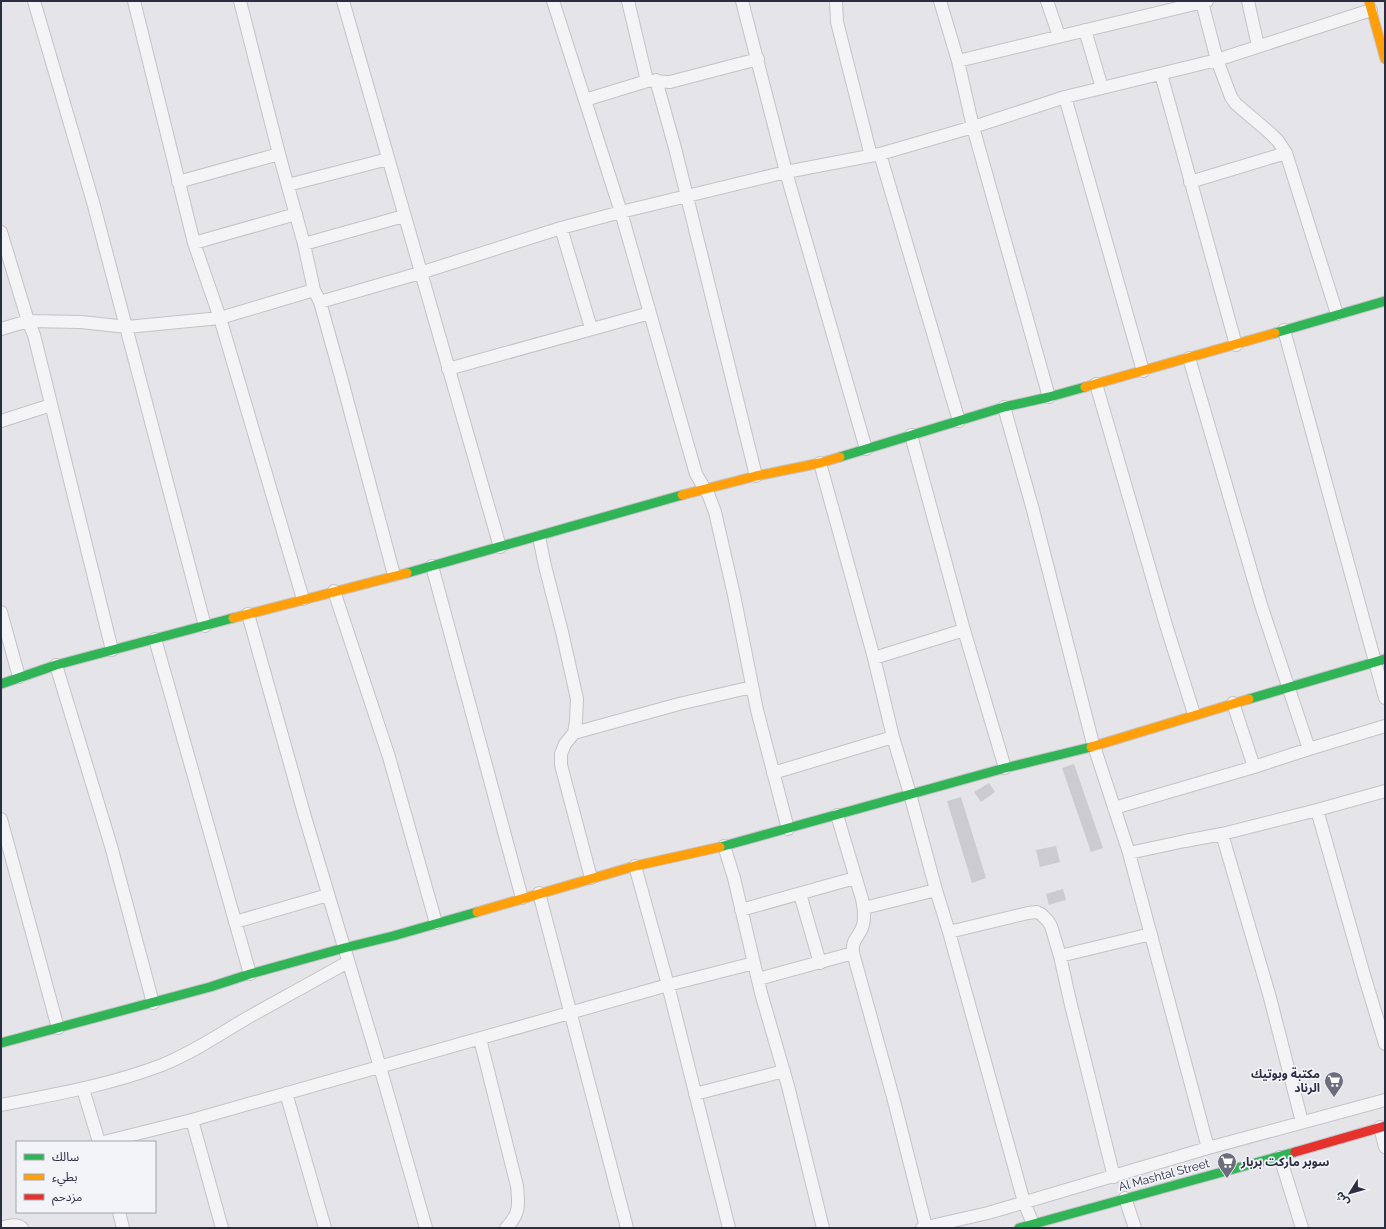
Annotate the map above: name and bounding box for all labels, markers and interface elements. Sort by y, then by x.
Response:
place label: مكتبة وبوتيك الرناد [1251,1067,1320,1095]
supermarket icon: مكتبة وبوتيك الرناد [1323,1070,1345,1098]
legend [16,1141,156,1213]
text: سالك [52,1150,79,1164]
supermarket icon: سوبر ماركت بربار [1216,1151,1238,1179]
place label: سوبر ماركت بربار [1240,1155,1329,1169]
street label: Al Mashtal Street [1117,1156,1211,1194]
text: بطيء [52,1170,78,1187]
north arrow [1330,1173,1370,1213]
text: ش [1333,1189,1352,1209]
text: مزدحم [52,1190,82,1206]

